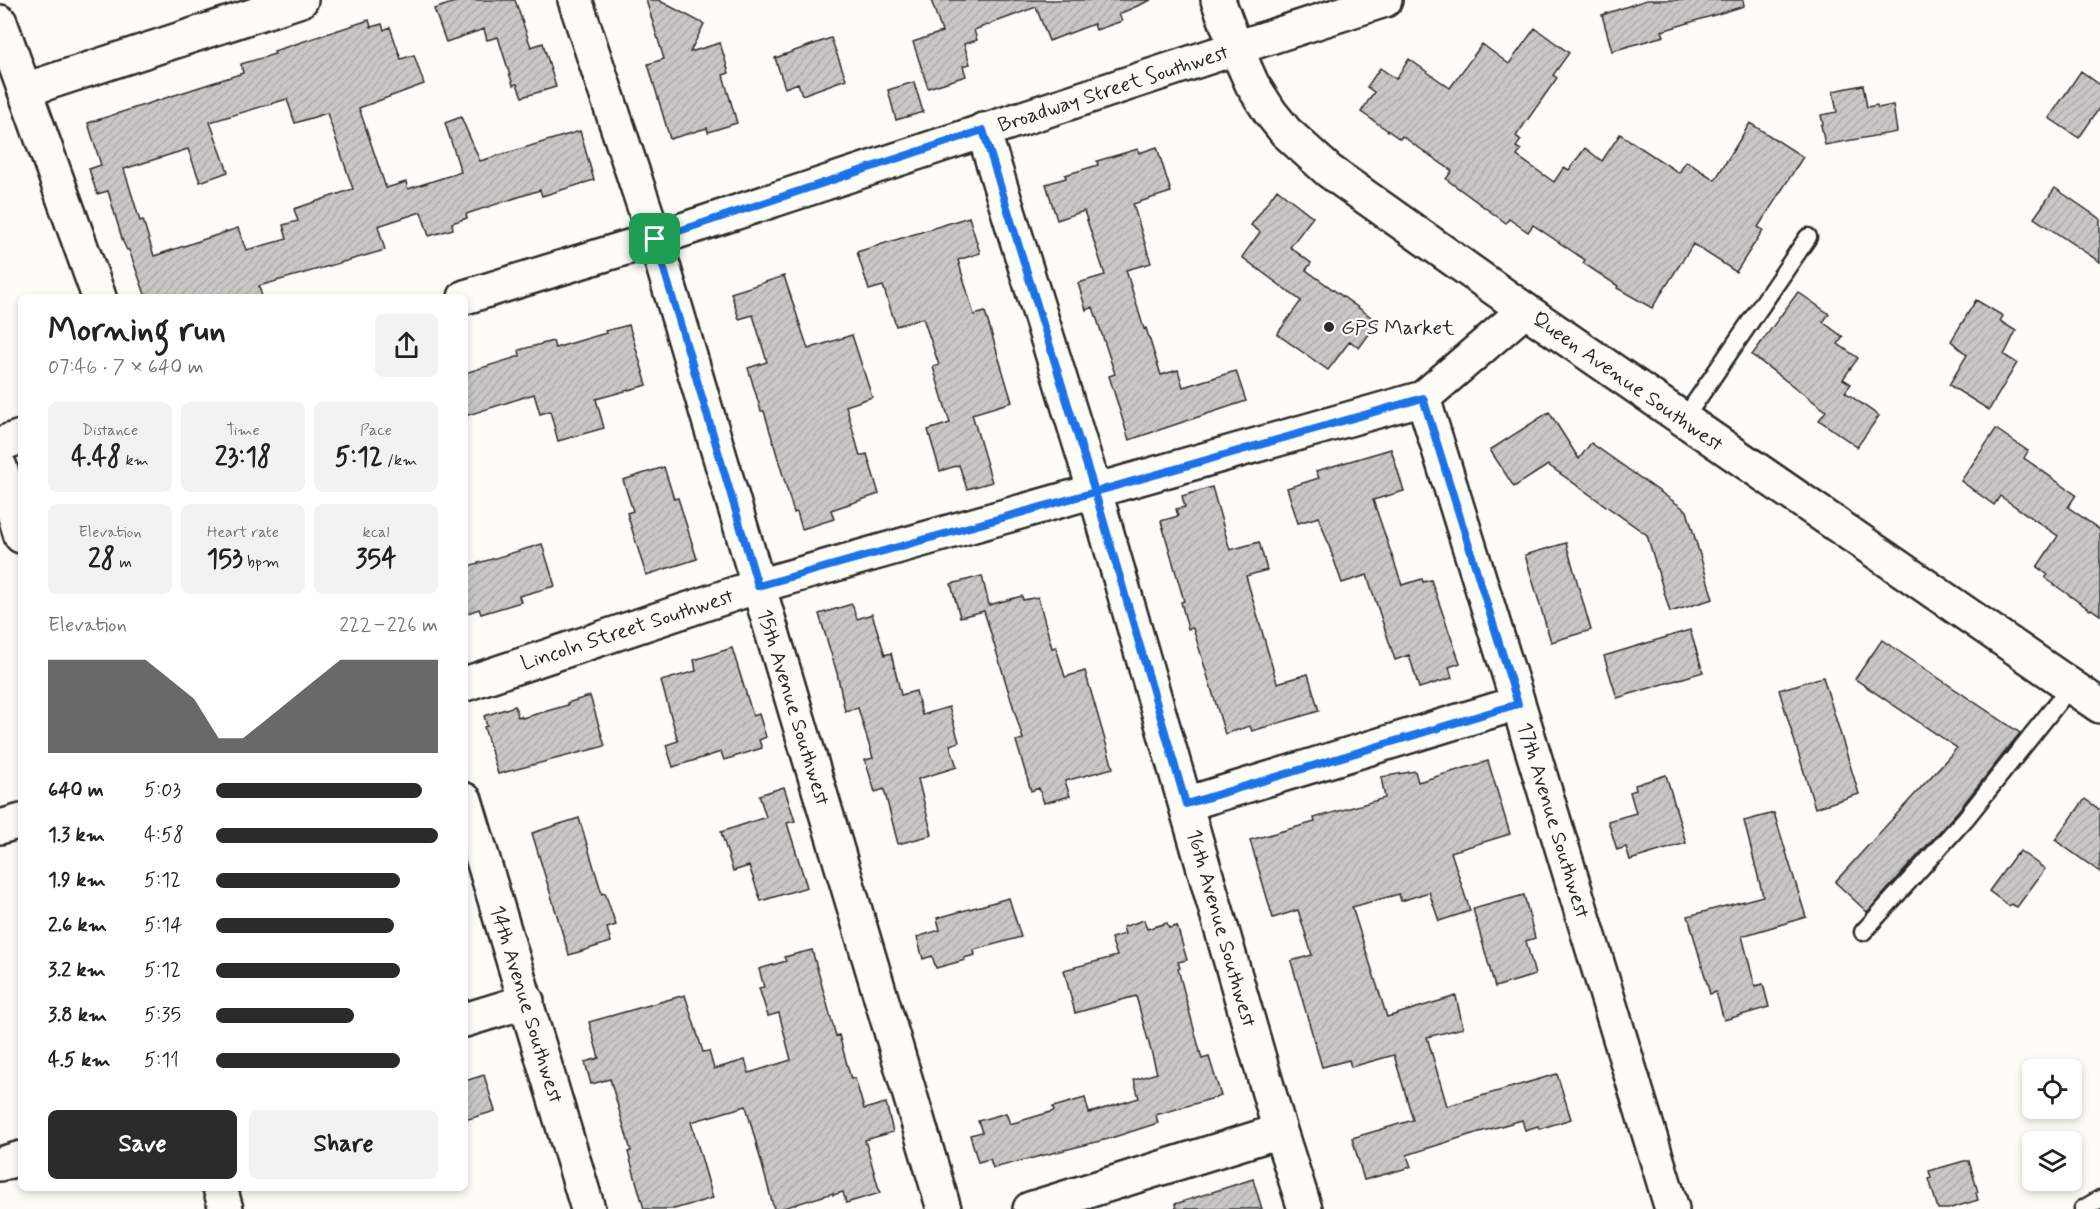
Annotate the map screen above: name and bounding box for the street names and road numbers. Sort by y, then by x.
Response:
street label: Broadway Street Southwest [994,38,1233,139]
street label: Queen Avenue Southwest [1526,305,1729,459]
street label: Lincoln Street Southwest [517,582,738,678]
street label: 15th Avenue Southwest [750,606,836,809]
street label: 17th Avenue Southwest [1510,719,1596,922]
street label: 16th Avenue Southwest [1179,826,1263,1031]
street label: 14th Avenue Southwest [483,902,570,1107]

